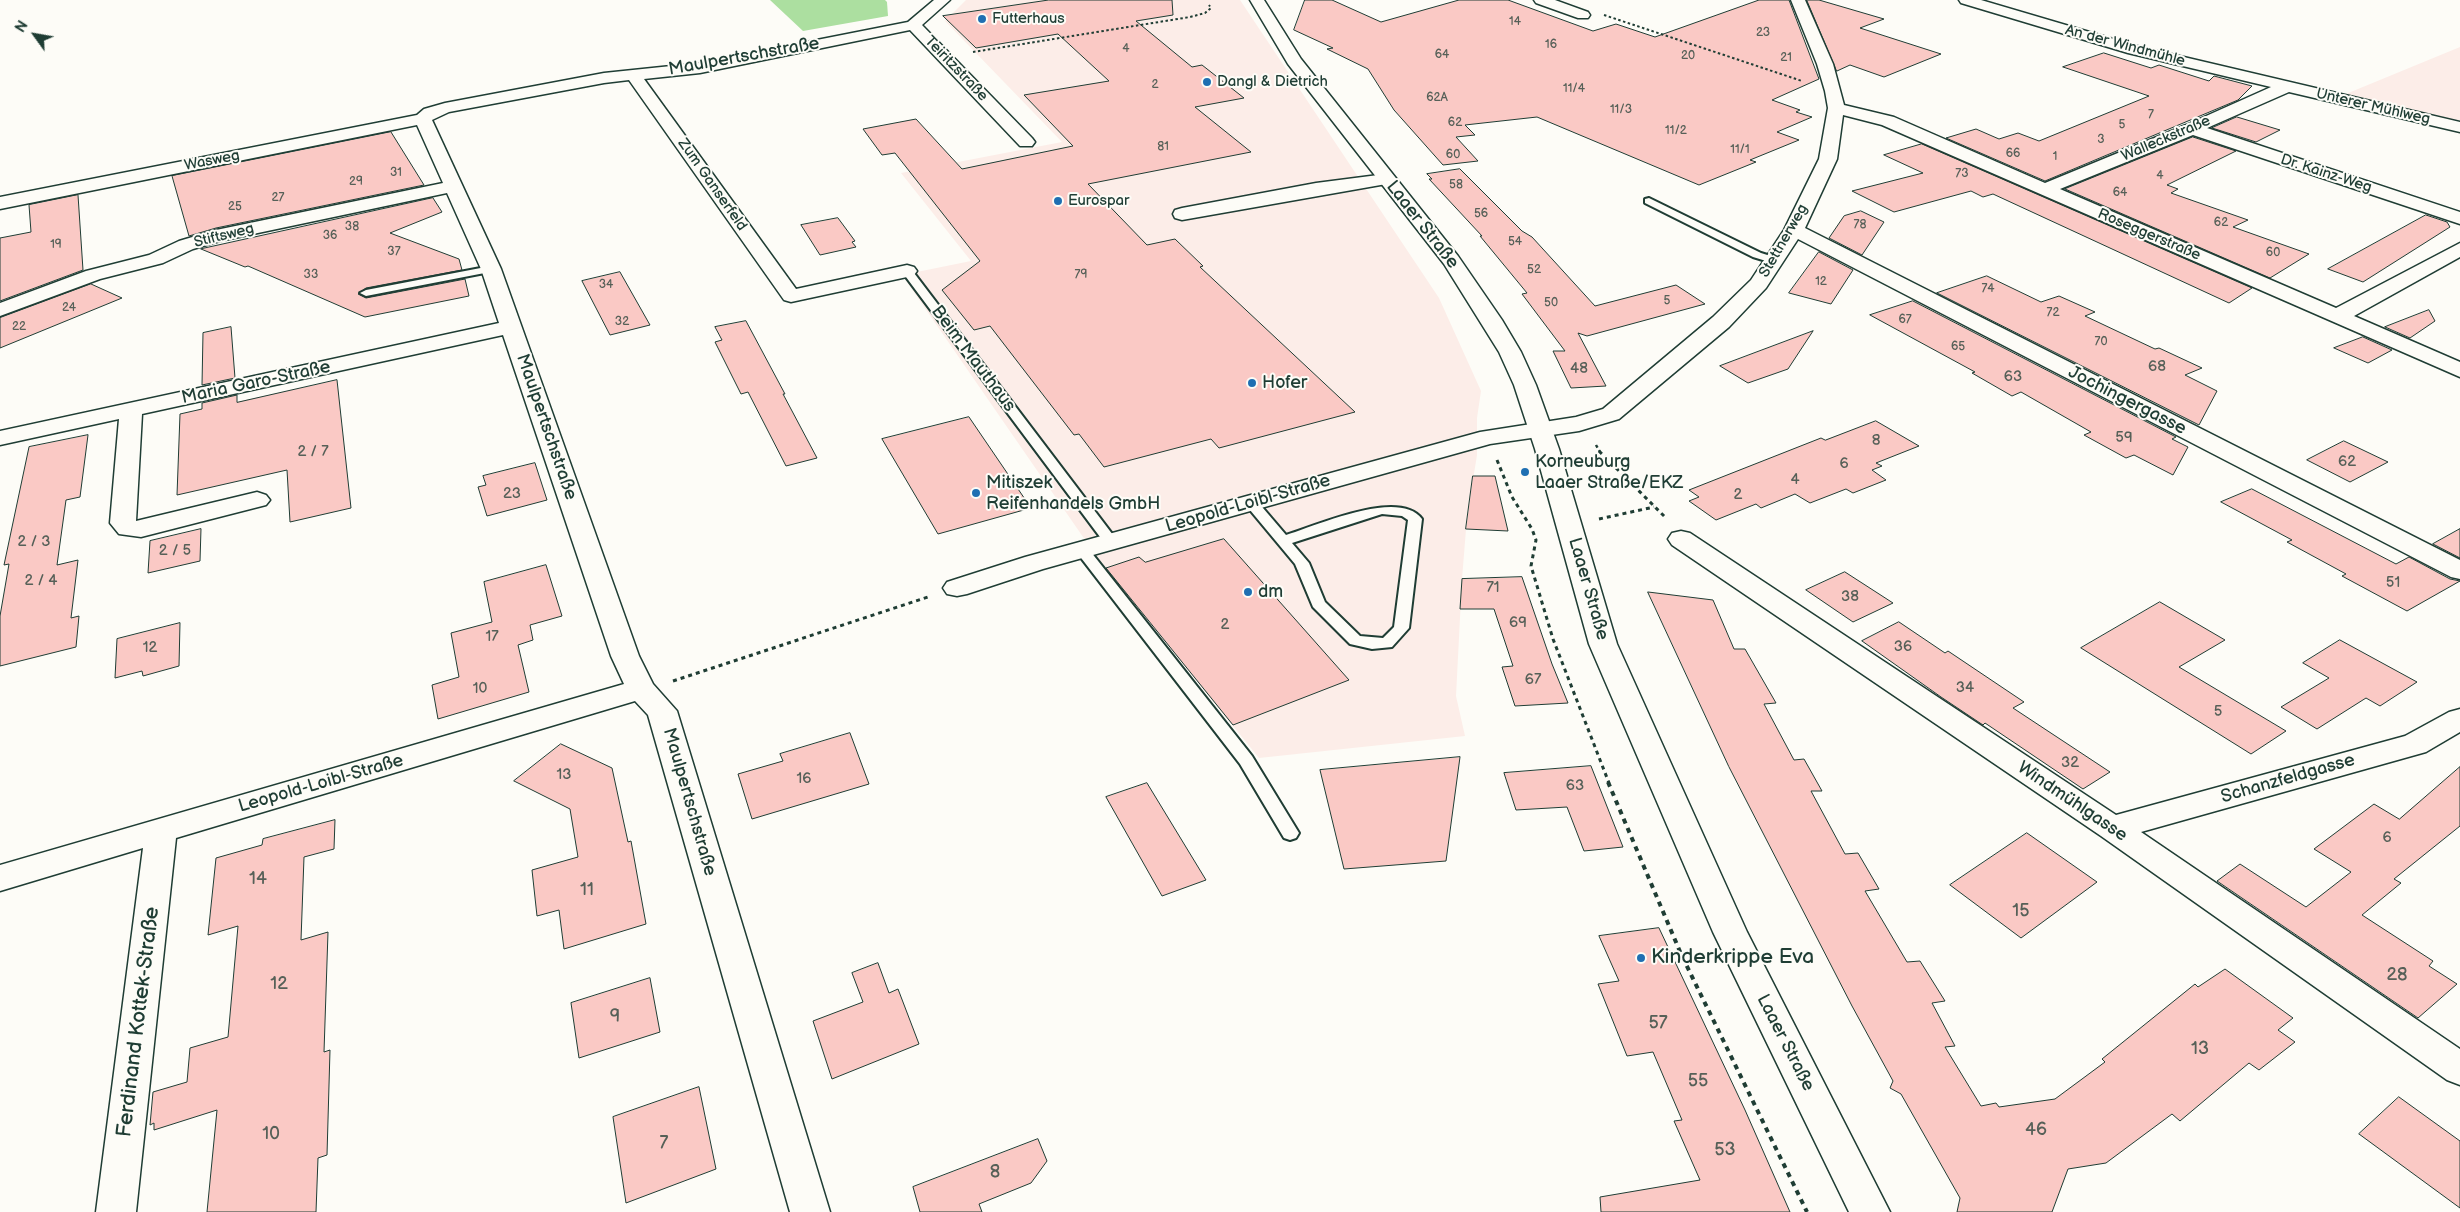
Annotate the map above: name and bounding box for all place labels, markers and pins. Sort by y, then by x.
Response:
place label: Futterhaus [992,10,1065,28]
marker: Futterhaus [976,13,988,25]
place label: Dangl & Dietrich [1217,73,1328,91]
marker: Dangl & Dietrich [1201,76,1213,88]
place label: Eurospar [1068,192,1129,210]
marker: Eurospar [1052,195,1064,207]
place label: Hofer [1262,372,1307,394]
marker: Hofer [1246,377,1258,389]
place label: Korneuburg Laaer Straße/EKZ [1535,451,1683,494]
marker: Korneuburg Laaer Straße/EKZ [1519,466,1531,478]
place label: Mitiszek Reifenhandels GmbH [986,472,1160,514]
marker: Mitiszek Reifenhandels GmbH [970,487,982,499]
place label: dm [1258,581,1283,603]
marker: dm [1242,586,1254,598]
place label: Kinderkrippe Eva [1651,945,1814,971]
marker: Kinderkrippe Eva [1635,952,1647,964]

